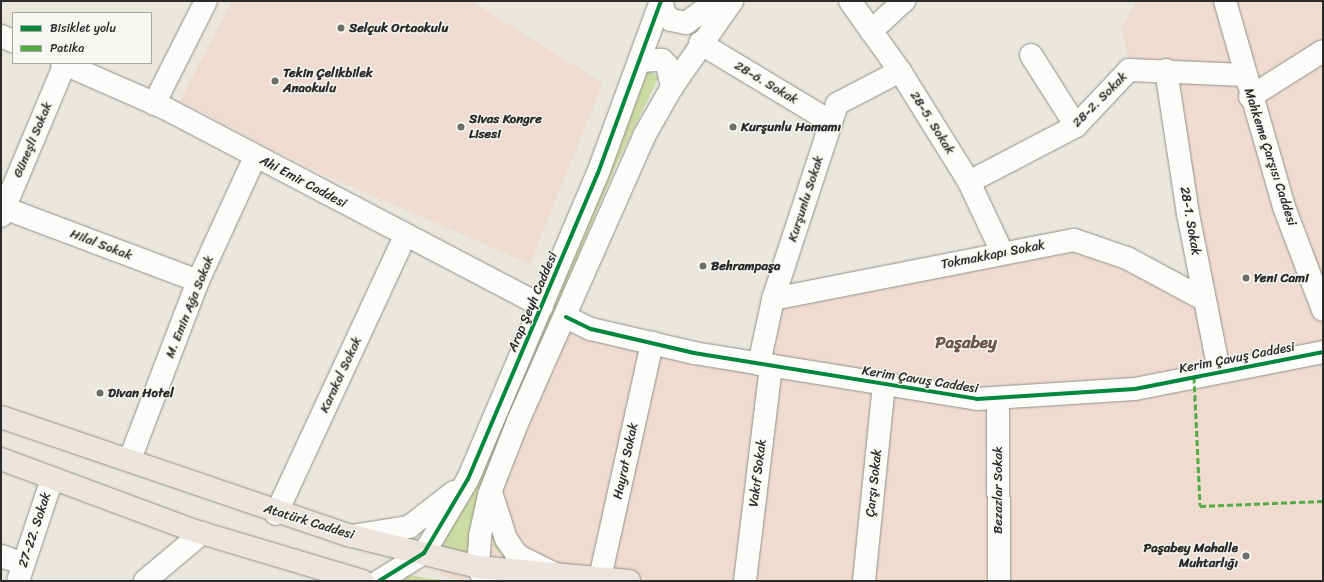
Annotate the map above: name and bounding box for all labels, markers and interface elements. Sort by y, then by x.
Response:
legend [12,12,152,64]
text: Bisiklet yolu [50,17,116,39]
place label: Selçuk Ortaokulu [349,20,448,36]
marker: Selçuk Ortaokulu [336,23,346,33]
text: Patika [50,37,84,59]
street label: 28-6. Sokak [731,58,801,108]
place label: Tekin Çelikbilek Anaokulu [283,66,373,97]
street label: 28-2. Sokak [1069,69,1131,131]
marker: Tekin Çelikbilek Anaokulu [270,76,280,86]
street label: Mahkeme Çarşısı Caddesi [1240,86,1300,228]
street label: 28-5. Sokak [906,88,958,158]
street label: Güneşli Sokak [10,100,56,180]
place label: Sivas Kongre Lisesi [469,112,543,143]
place label: Kurşunlu Hamamı [741,119,841,135]
marker: Sivas Kongre Lisesi [456,122,466,132]
marker: Kurşunlu Hamamı [728,122,738,132]
street label: Ahi Emir Caddesi [257,153,349,211]
street label: Kurşunlu Sokak [785,154,827,244]
street label: 28-1. Sokak [1176,185,1204,257]
street label: Hilal Sokak [68,226,134,264]
street label: Tokmakkapı Sokak [940,237,1046,273]
street label: Arap Şeyh Caddesi [505,250,561,354]
street label: M. Emin Ağa Sokak [162,253,218,361]
place label: Behrampaşa [711,258,780,274]
marker: Behrampaşa [698,261,708,271]
place label: Yeni Cami [1254,270,1309,286]
marker: Yeni Cami [1241,273,1251,283]
district label: Paşabey [935,333,997,353]
street label: Karakol Sokak [317,335,365,415]
street label: Kerim Çavuş Caddesi [1178,339,1296,377]
street label: Kerim Çavuş Caddesi [861,363,979,397]
place label: Divan Hotel [108,385,174,401]
marker: Divan Hotel [95,388,105,398]
street label: Hayrat Sokak [610,421,642,501]
street label: Vakıf Sokak [746,438,770,508]
street label: Bezazlar Sokak [990,446,1006,534]
street label: Çarşı Sokak [863,448,885,518]
street label: 27-22. Sokak [15,490,55,570]
street label: Atatürk Caddesi [262,501,356,543]
place label: Paşabey Mahalle Muhtarlığı [1143,541,1238,572]
marker: Paşabey Mahalle Muhtarlığı [1241,551,1251,561]

